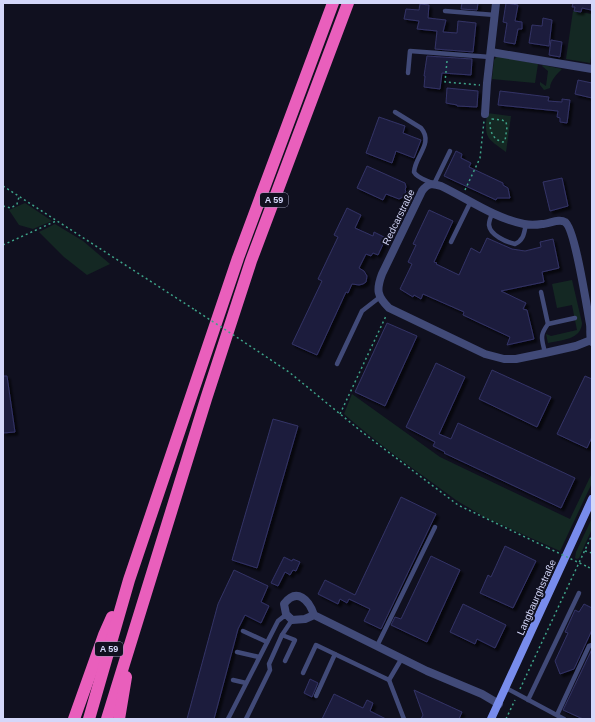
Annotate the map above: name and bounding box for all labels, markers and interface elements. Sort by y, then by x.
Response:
street label: Redcarstraße [380,187,417,247]
road number: A 59 [260,193,288,207]
street label: Langbaurghstraße [515,557,558,637]
road number: A 59 [95,642,123,656]

